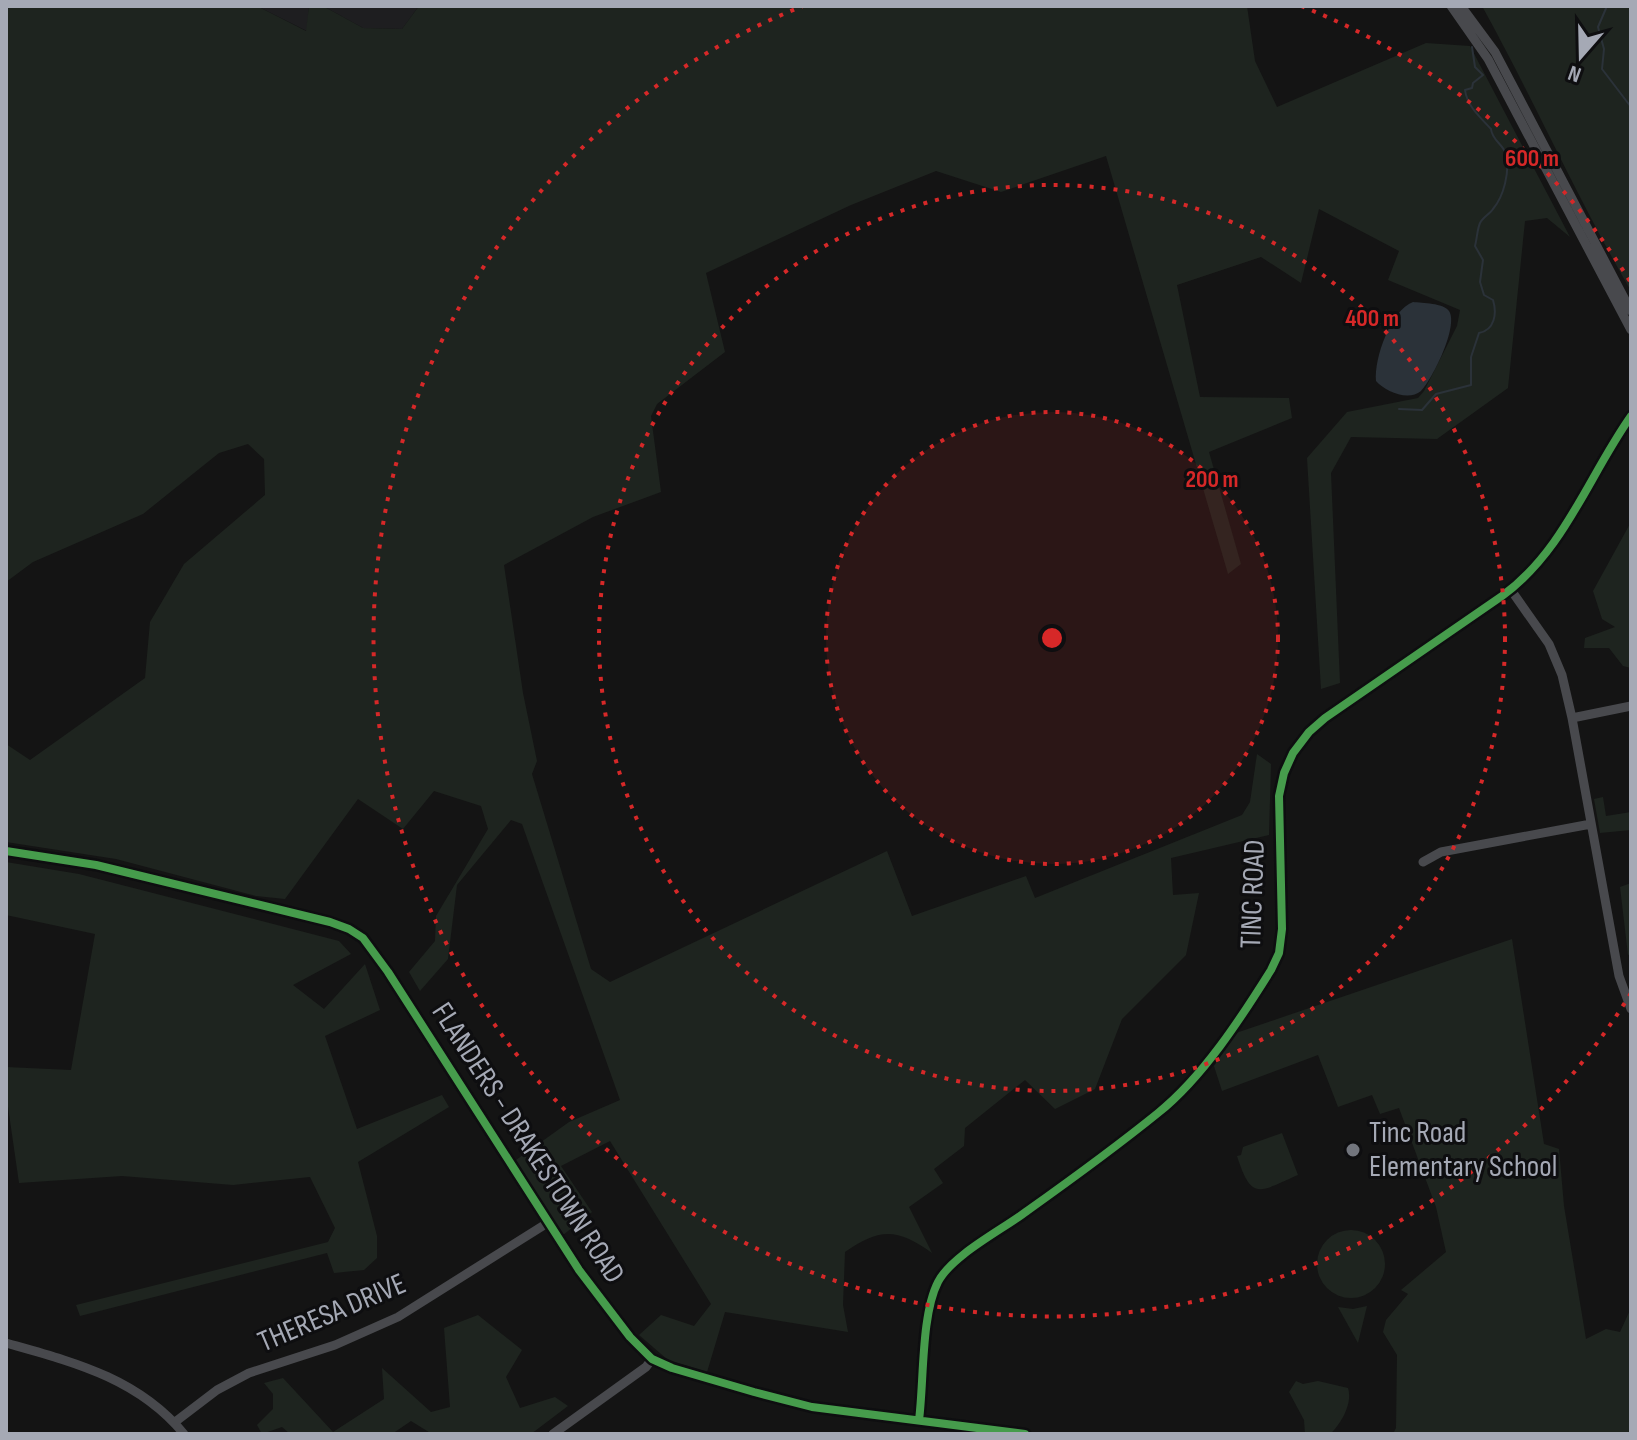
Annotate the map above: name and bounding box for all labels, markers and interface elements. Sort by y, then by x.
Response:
north arrow [1541,16,1621,96]
text: N [1565,59,1585,88]
text: 600 m [1505,144,1559,173]
text: 400 m [1345,304,1399,333]
text: 200 m [1185,465,1239,494]
centre of rings [1038,624,1066,652]
street label: TINC ROAD [1233,839,1273,949]
street label: FLANDERS - DRAKESTOWN ROAD [424,996,632,1290]
place label: Tinc Road Elementary School [1369,1115,1557,1185]
marker: Tinc Road Elementary School [1344,1141,1362,1159]
street label: THERESA DRIVE [253,1266,411,1360]

